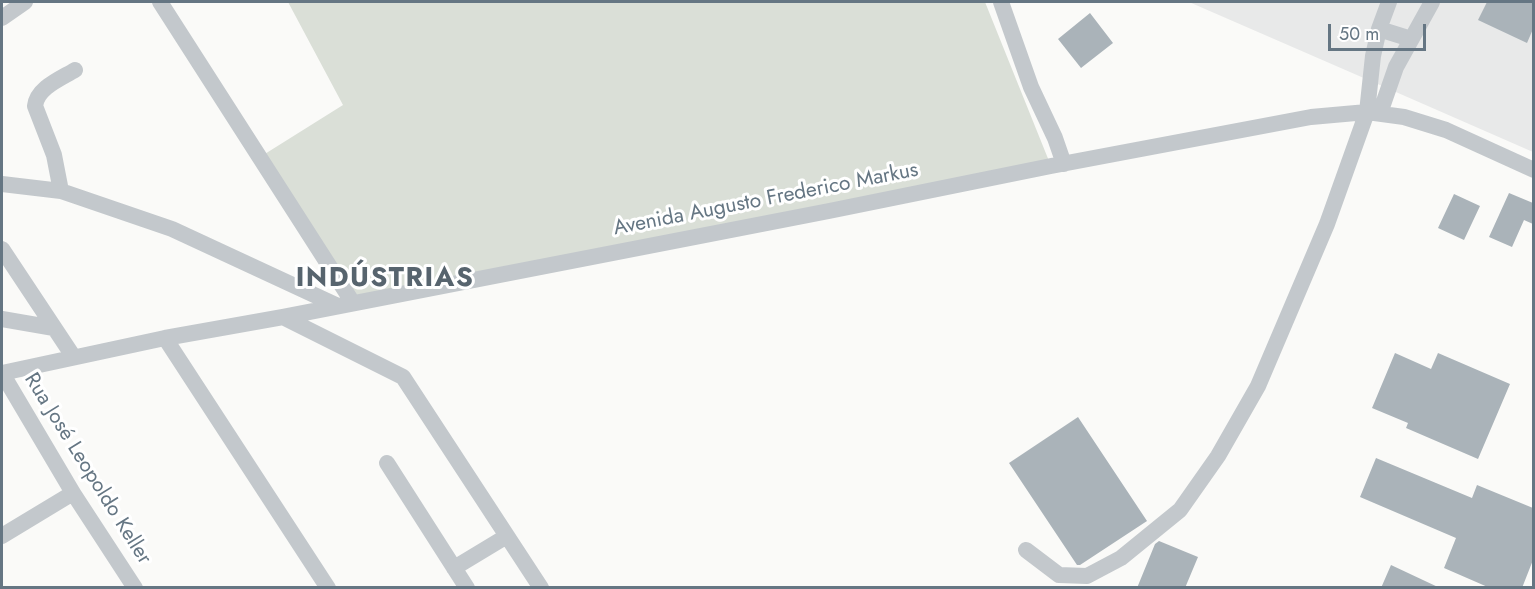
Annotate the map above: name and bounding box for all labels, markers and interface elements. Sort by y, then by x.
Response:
scale bar [1331,12,1428,50]
text: 50 m [1339,21,1379,47]
street label: Avenida Augusto Frederico Markus [611,158,921,242]
district label: INDÚSTRIAS [296,263,474,295]
street label: Rua José Leopoldo Keller [18,369,156,569]

